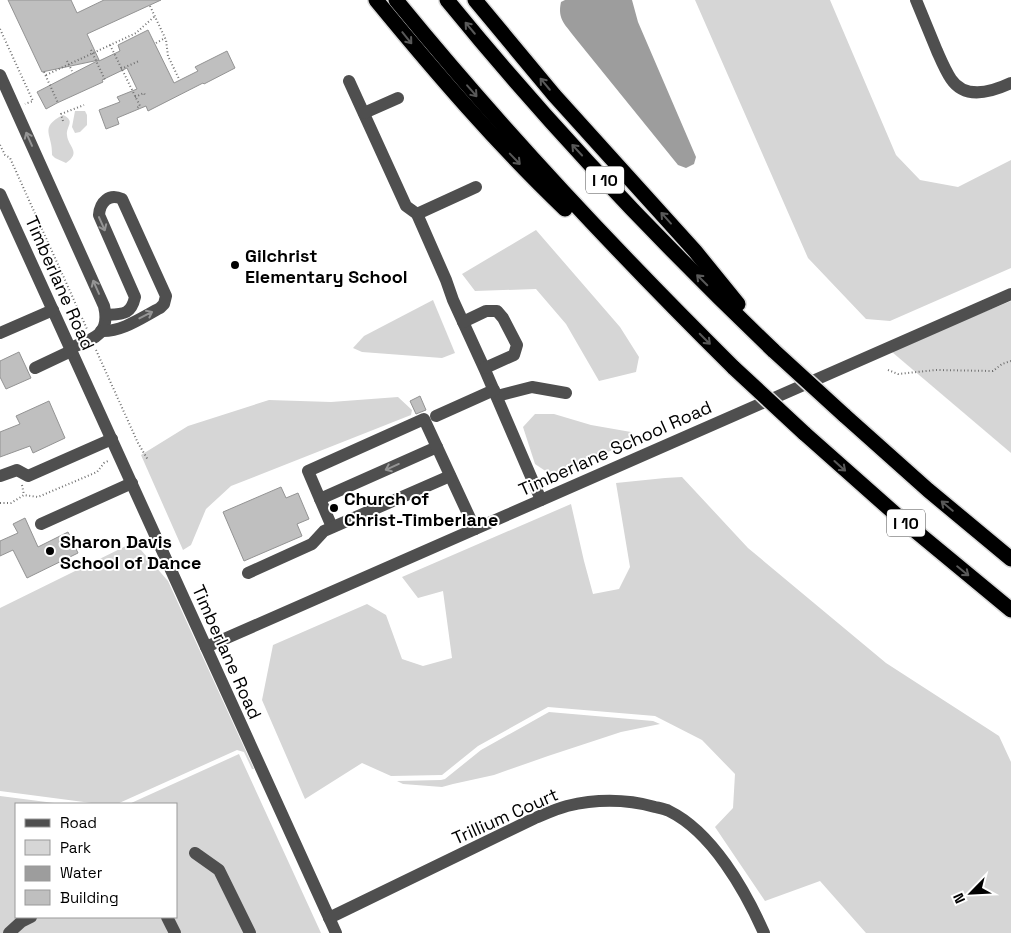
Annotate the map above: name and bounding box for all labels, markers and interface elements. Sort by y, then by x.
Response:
one-way arrow [465,22,476,35]
one-way arrow [401,31,413,44]
one-way arrow [540,78,551,91]
one-way arrow [467,85,478,98]
one-way arrow [23,132,33,147]
one-way arrow [571,144,583,157]
one-way arrow [509,153,521,165]
road number: I 10 [586,166,624,194]
street label: Timberlane Road [20,212,100,354]
one-way arrow [660,212,671,225]
one-way arrow [98,216,108,231]
place label: Gilchrist Elementary School [245,244,408,288]
marker: Gilchrist Elementary School [229,259,241,271]
one-way arrow [695,274,708,286]
one-way arrow [90,280,100,295]
one-way arrow [139,310,154,320]
one-way arrow [698,332,710,344]
street label: Timberlane School Road [515,395,715,501]
one-way arrow [834,460,847,471]
one-way arrow [385,463,400,472]
place label: Church of Christ-Timberlane [344,487,498,531]
one-way arrow [940,500,953,511]
marker: Church of Christ-Timberlane [328,502,340,514]
road number: I 10 [887,509,925,536]
place label: Sharon Davis School of Dance [60,530,202,574]
marker: Sharon Davis School of Dance [44,545,56,557]
one-way arrow [957,566,970,577]
street label: Timberlane Road [187,581,267,723]
street label: Trillium Court [448,782,562,850]
legend [15,803,178,918]
text: Road [60,813,97,832]
text: Park [60,838,91,857]
text: Water [60,863,103,882]
north arrow [946,868,996,918]
text: Building [60,888,119,907]
text: N [949,890,969,906]

